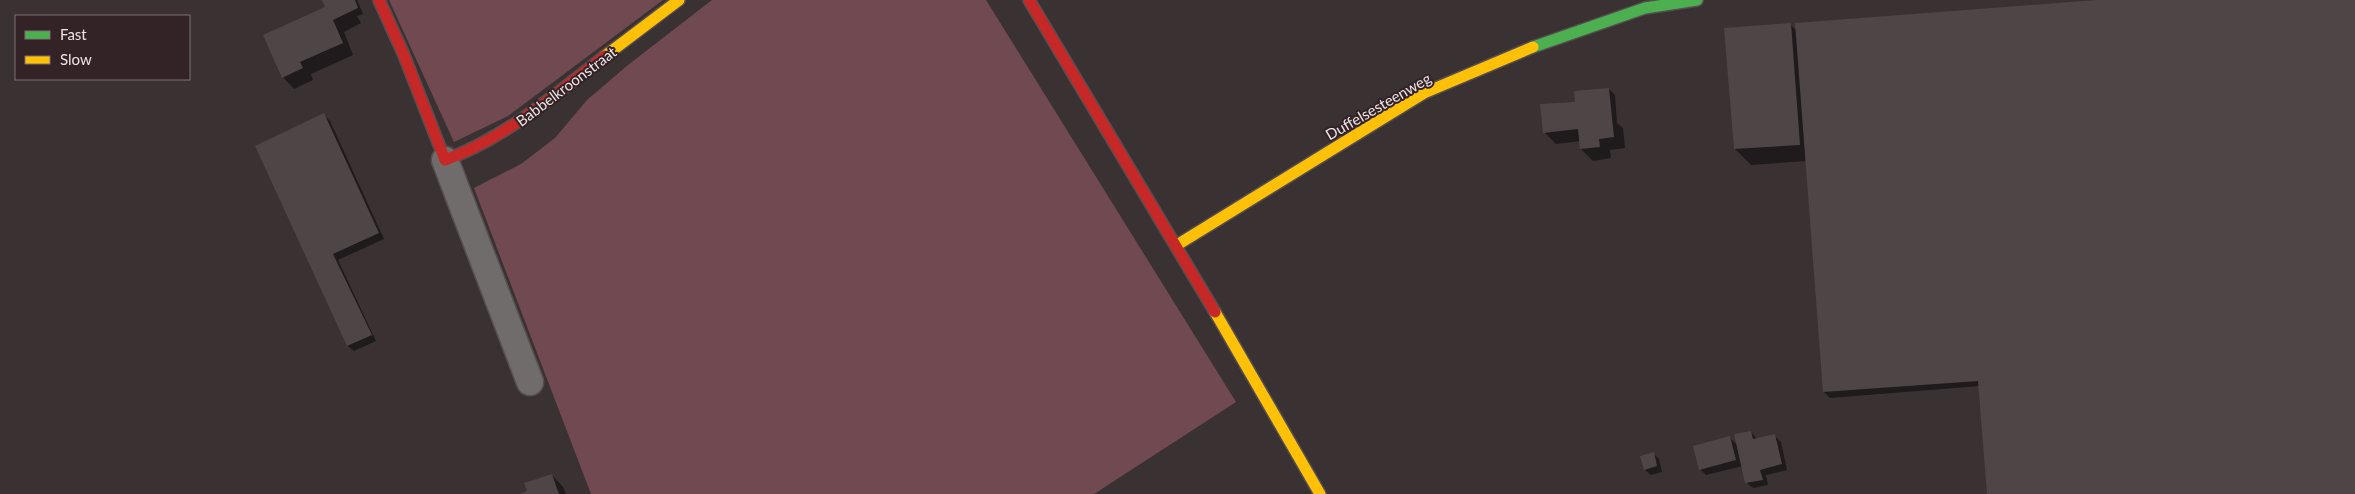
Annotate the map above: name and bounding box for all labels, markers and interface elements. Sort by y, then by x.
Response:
legend [15,15,190,80]
text: Fast [60,25,87,43]
street label: Babbelkroonstraat [512,42,620,130]
text: Slow [60,50,92,68]
street label: Duffelsesteenweg [1322,68,1434,143]

